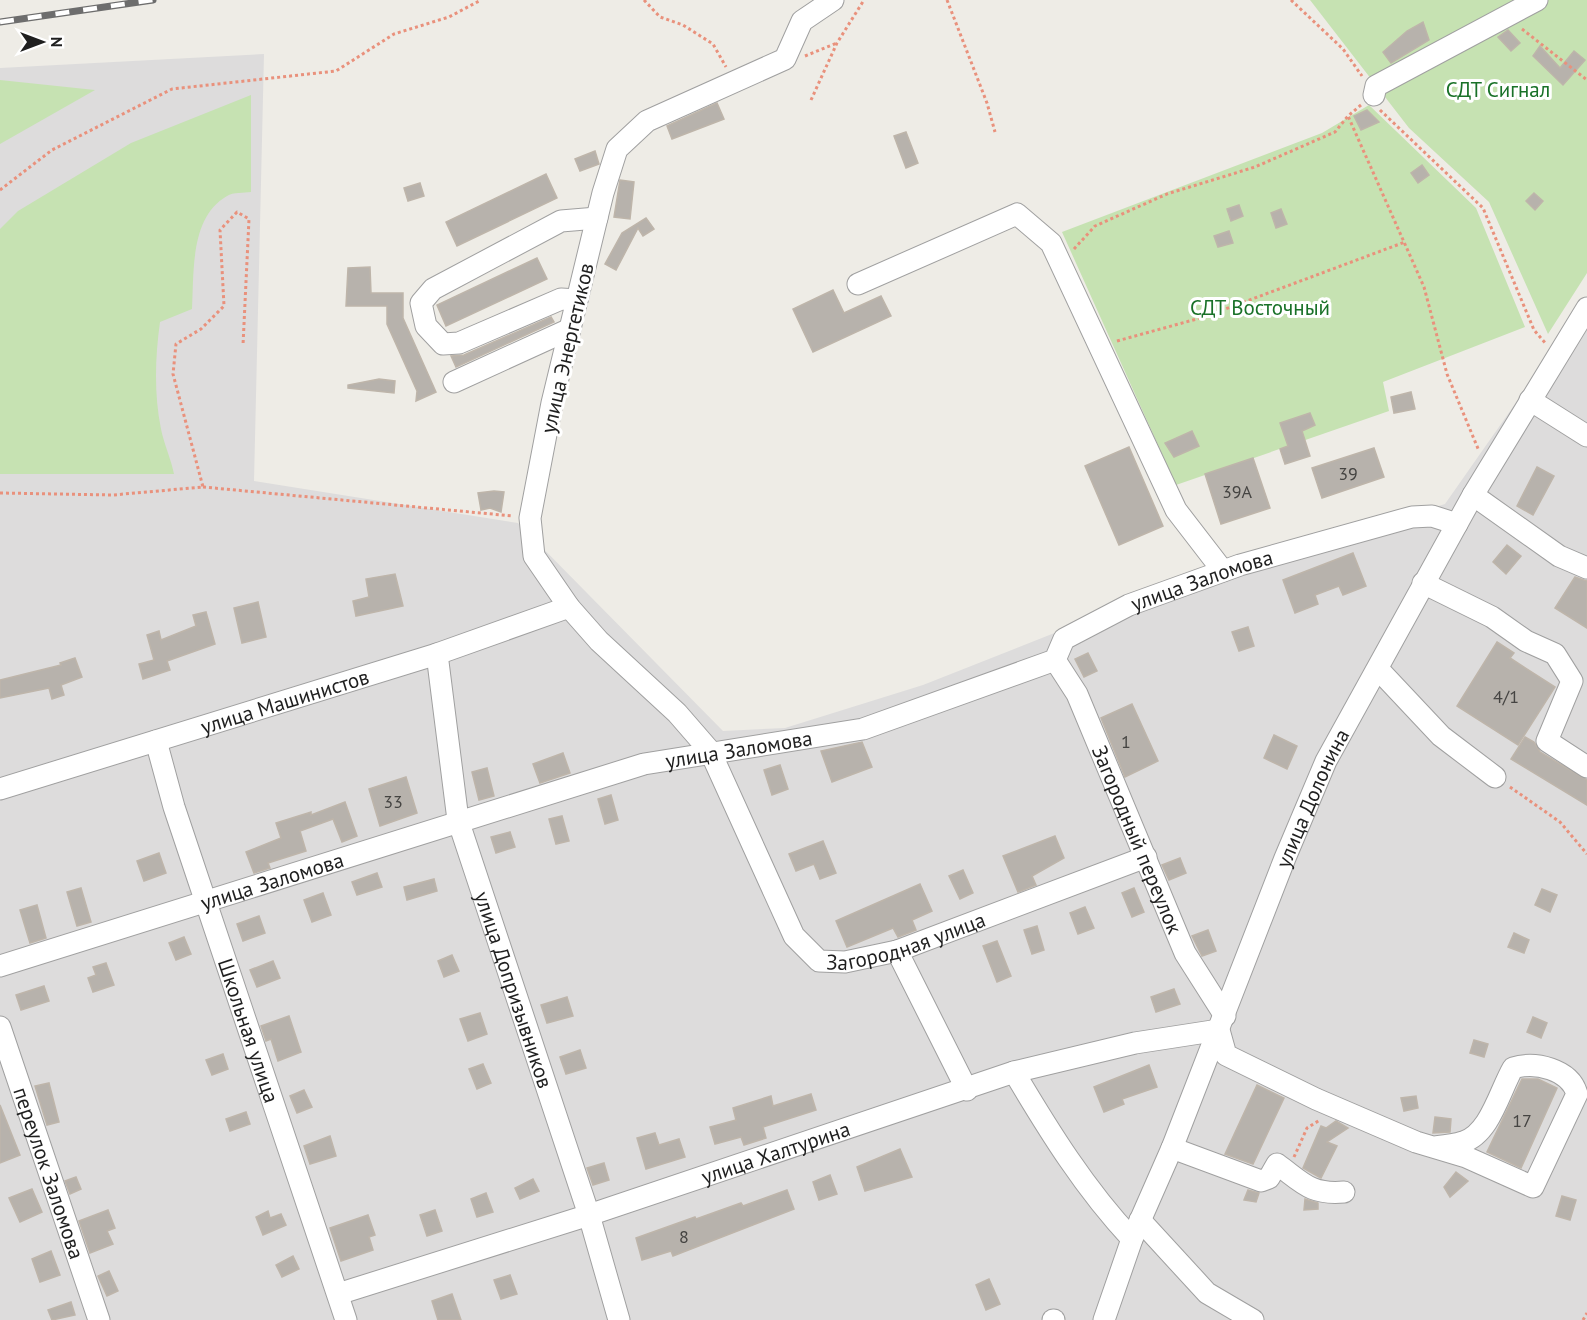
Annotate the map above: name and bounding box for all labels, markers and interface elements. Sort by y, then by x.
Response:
north arrow [12,12,72,72]
text: N [47,37,67,47]
park label: СДТ Сигнал [1446,76,1550,103]
street label: улица Энергетиков [534,260,600,436]
park label: СДТ Восточный [1190,294,1330,321]
house number: 39 [1338,462,1358,485]
house number: 39А [1222,480,1253,503]
street label: улица Заломова [1127,543,1276,617]
street label: улица Машинистов [197,662,372,740]
house number: 4/1 [1493,685,1519,708]
street label: улица Заломова [663,724,814,774]
street label: улица Долонина [1269,724,1355,871]
house number: 1 [1121,730,1131,753]
street label: Загородный переулок [1086,741,1189,938]
house number: 33 [383,790,403,813]
street label: улица Заломова [197,846,347,916]
street label: улица Допризывников [469,888,559,1091]
street label: Загородная улица [826,905,989,976]
street label: Школьная улица [212,955,286,1106]
street label: переулок Заломова [8,1083,91,1262]
house number: 17 [1512,1109,1532,1132]
street label: улица Халтурина [698,1115,853,1190]
house number: 8 [679,1225,689,1248]

